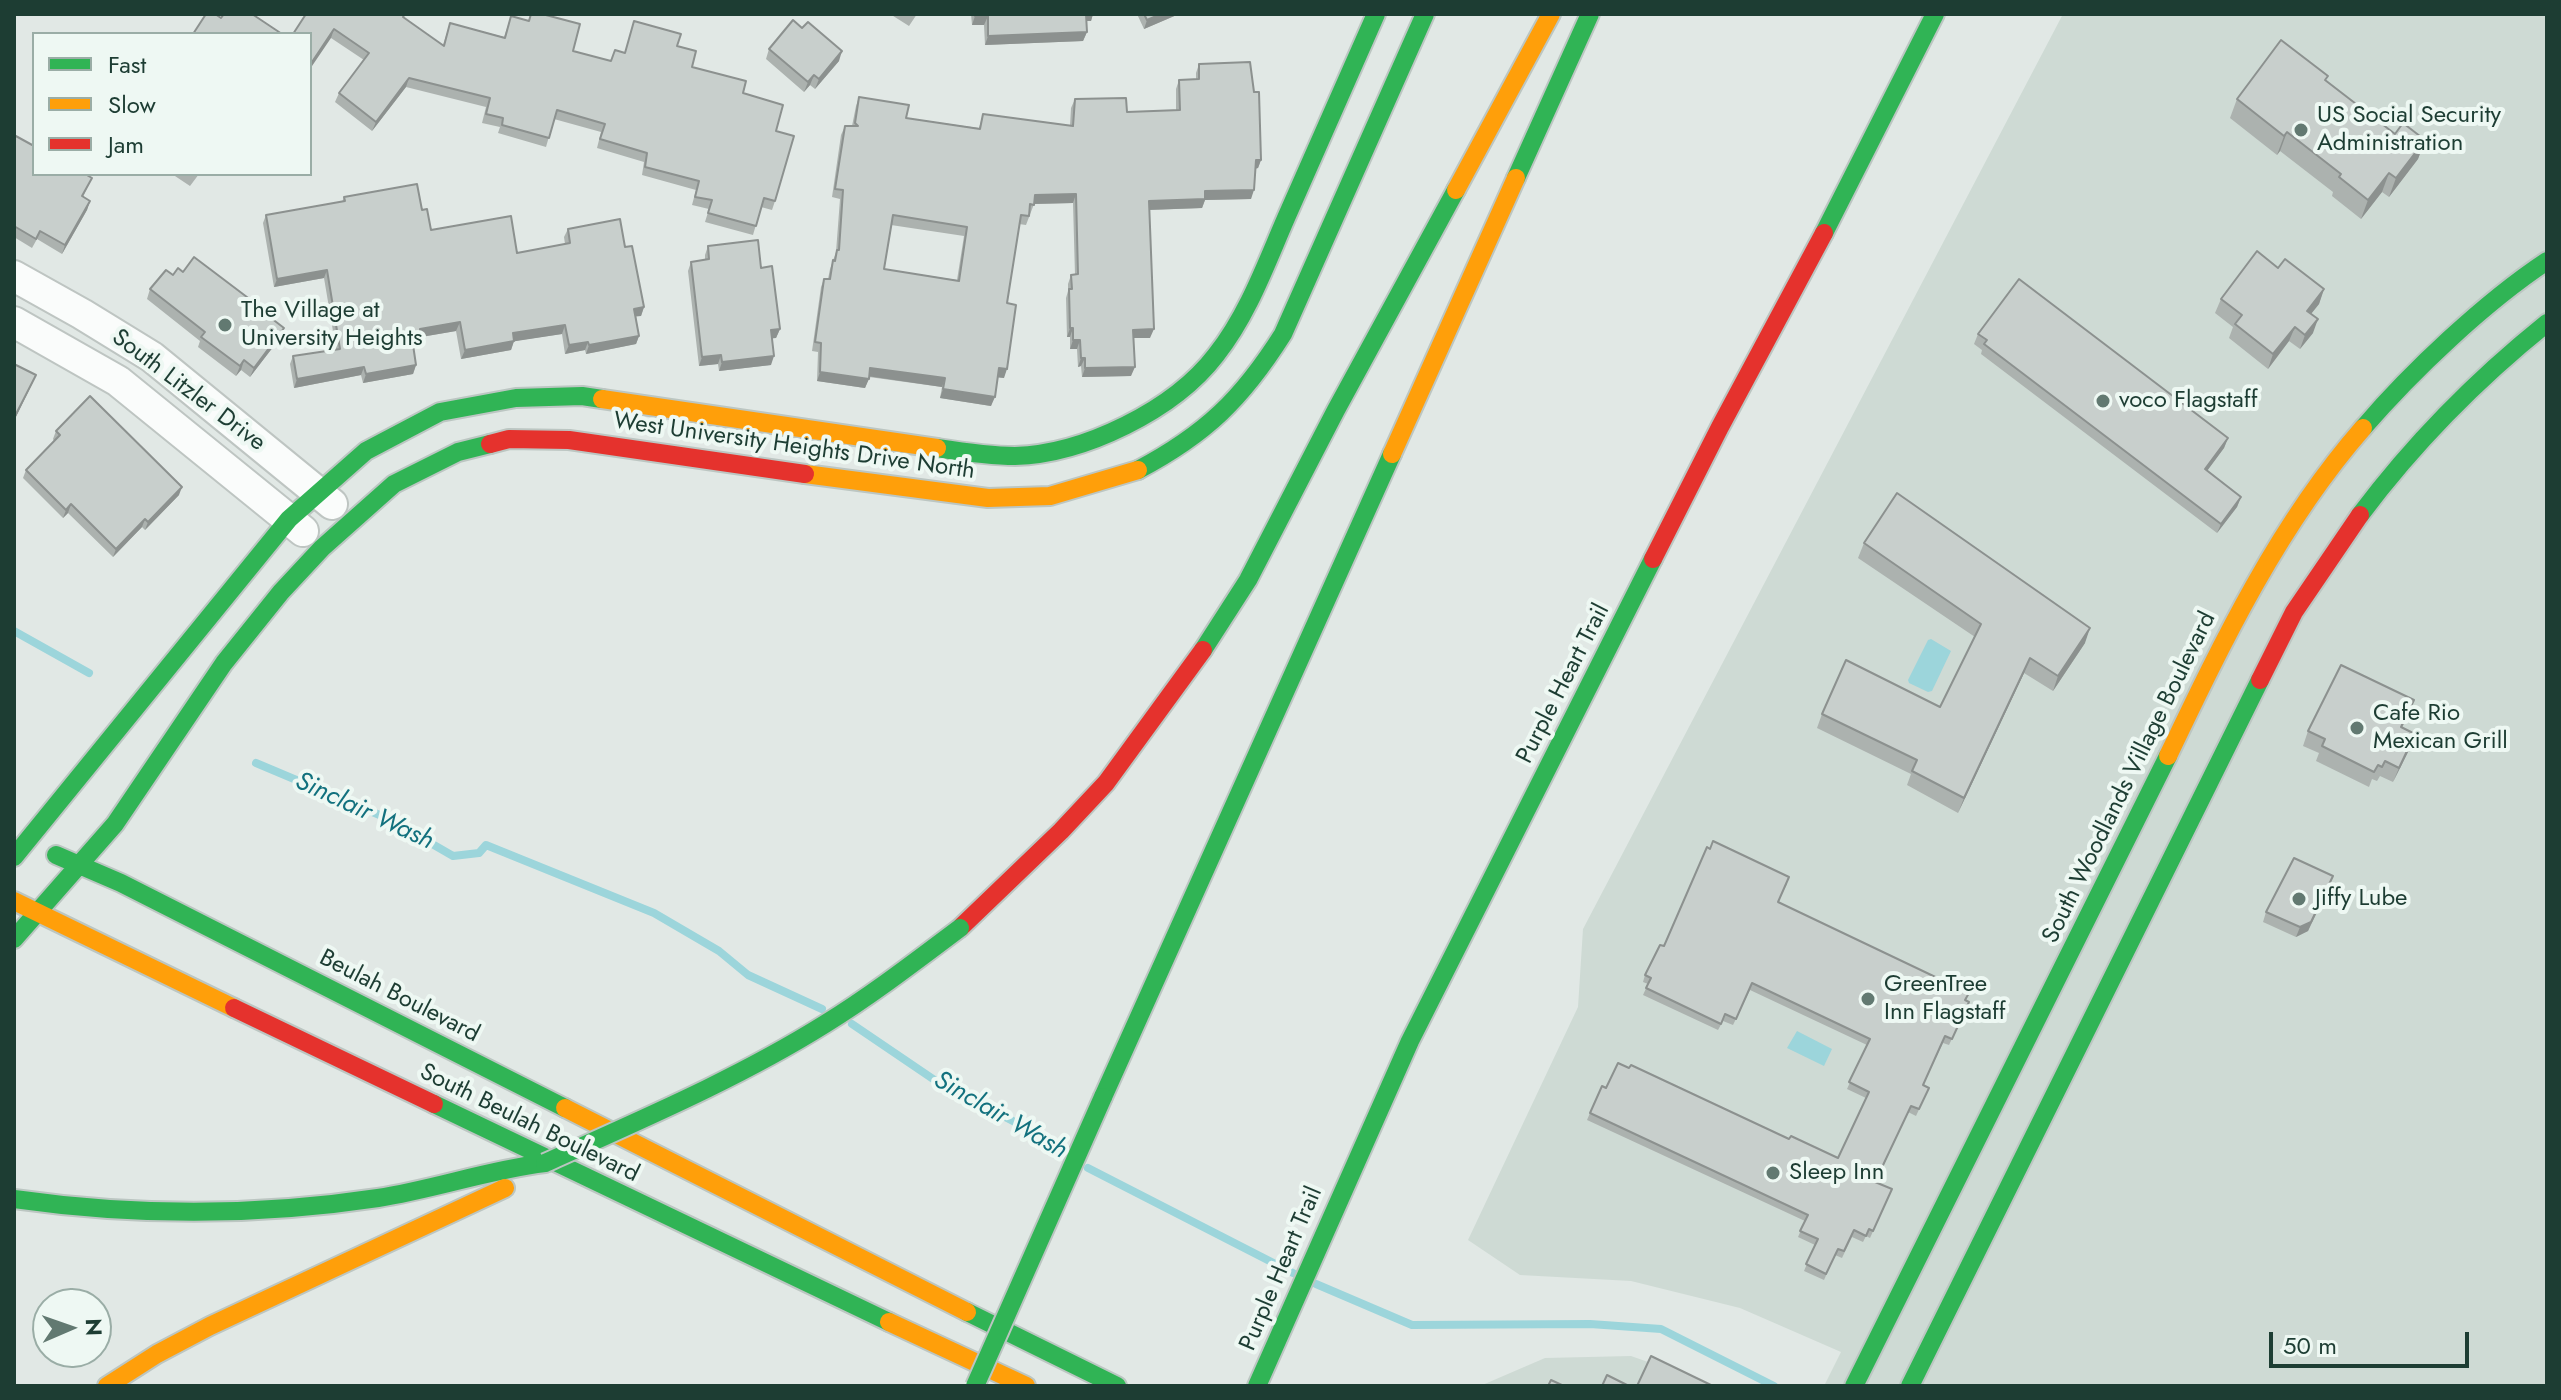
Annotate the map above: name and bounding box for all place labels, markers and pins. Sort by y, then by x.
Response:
place label: US Social Security Administration [2317,102,2501,158]
marker: US Social Security Administration [2292,121,2310,139]
place label: The Village at University Heights [241,297,423,353]
marker: The Village at University Heights [216,316,234,334]
place label: voco Flagstaff [2119,387,2258,415]
marker: voco Flagstaff [2094,392,2112,410]
place label: Cafe Rio Mexican Grill [2373,700,2508,756]
marker: Cafe Rio Mexican Grill [2348,719,2366,737]
place label: Jiffy Lube [2315,885,2407,913]
marker: Jiffy Lube [2290,890,2308,908]
place label: GreenTree Inn Flagstaff [1884,971,2006,1027]
marker: GreenTree Inn Flagstaff [1859,990,1877,1008]
place label: Sleep Inn [1789,1159,1884,1187]
marker: Sleep Inn [1764,1164,1782,1182]

